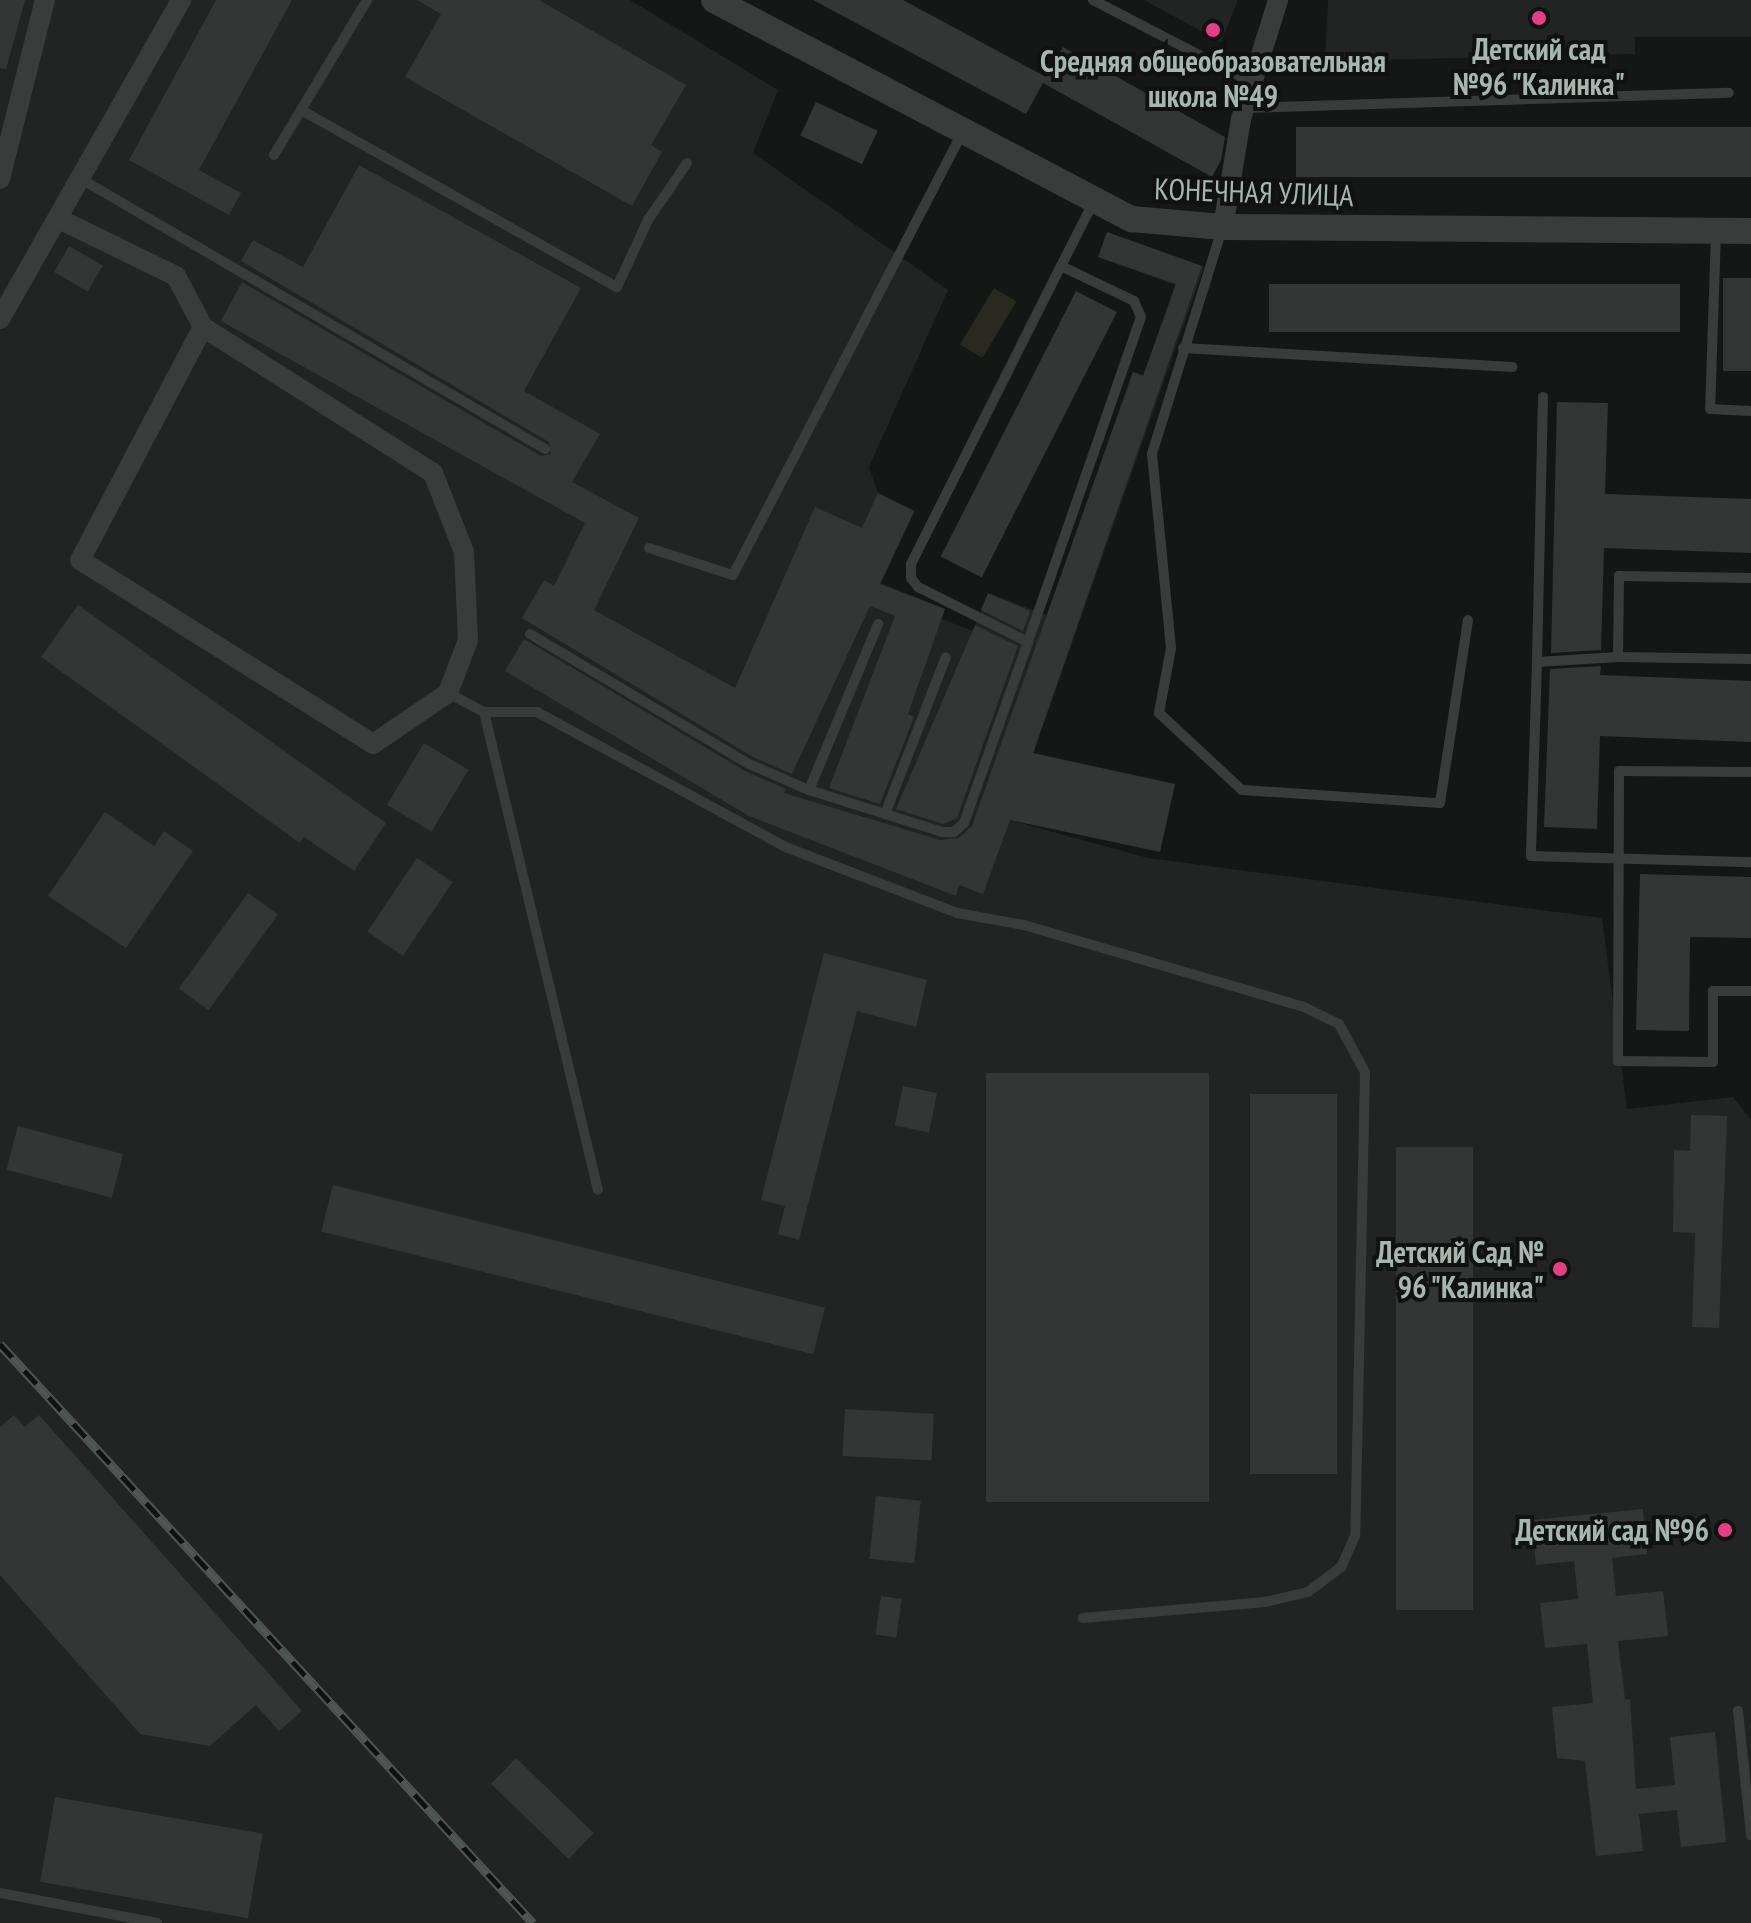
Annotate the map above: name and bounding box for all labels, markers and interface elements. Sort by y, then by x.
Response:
marker: Детский сад №96 "Калинка" [1530,9,1548,27]
marker: Средняя общеобразовательная школа №49 [1204,21,1222,39]
place label: Детский сад №96 "Калинка" [1452,31,1626,102]
place label: Средняя общеобразовательная школа №49 [1040,43,1386,114]
street label: КОНЕЧНАЯ УЛИЦА [1153,171,1355,213]
place label: Детский Сад № 96 "Калинка" [1376,1234,1544,1304]
marker: Детский Сад № 96 "Калинка" [1551,1260,1569,1278]
place label: Детский сад №96 [1515,1512,1709,1548]
marker: Детский сад №96 [1716,1521,1734,1539]

